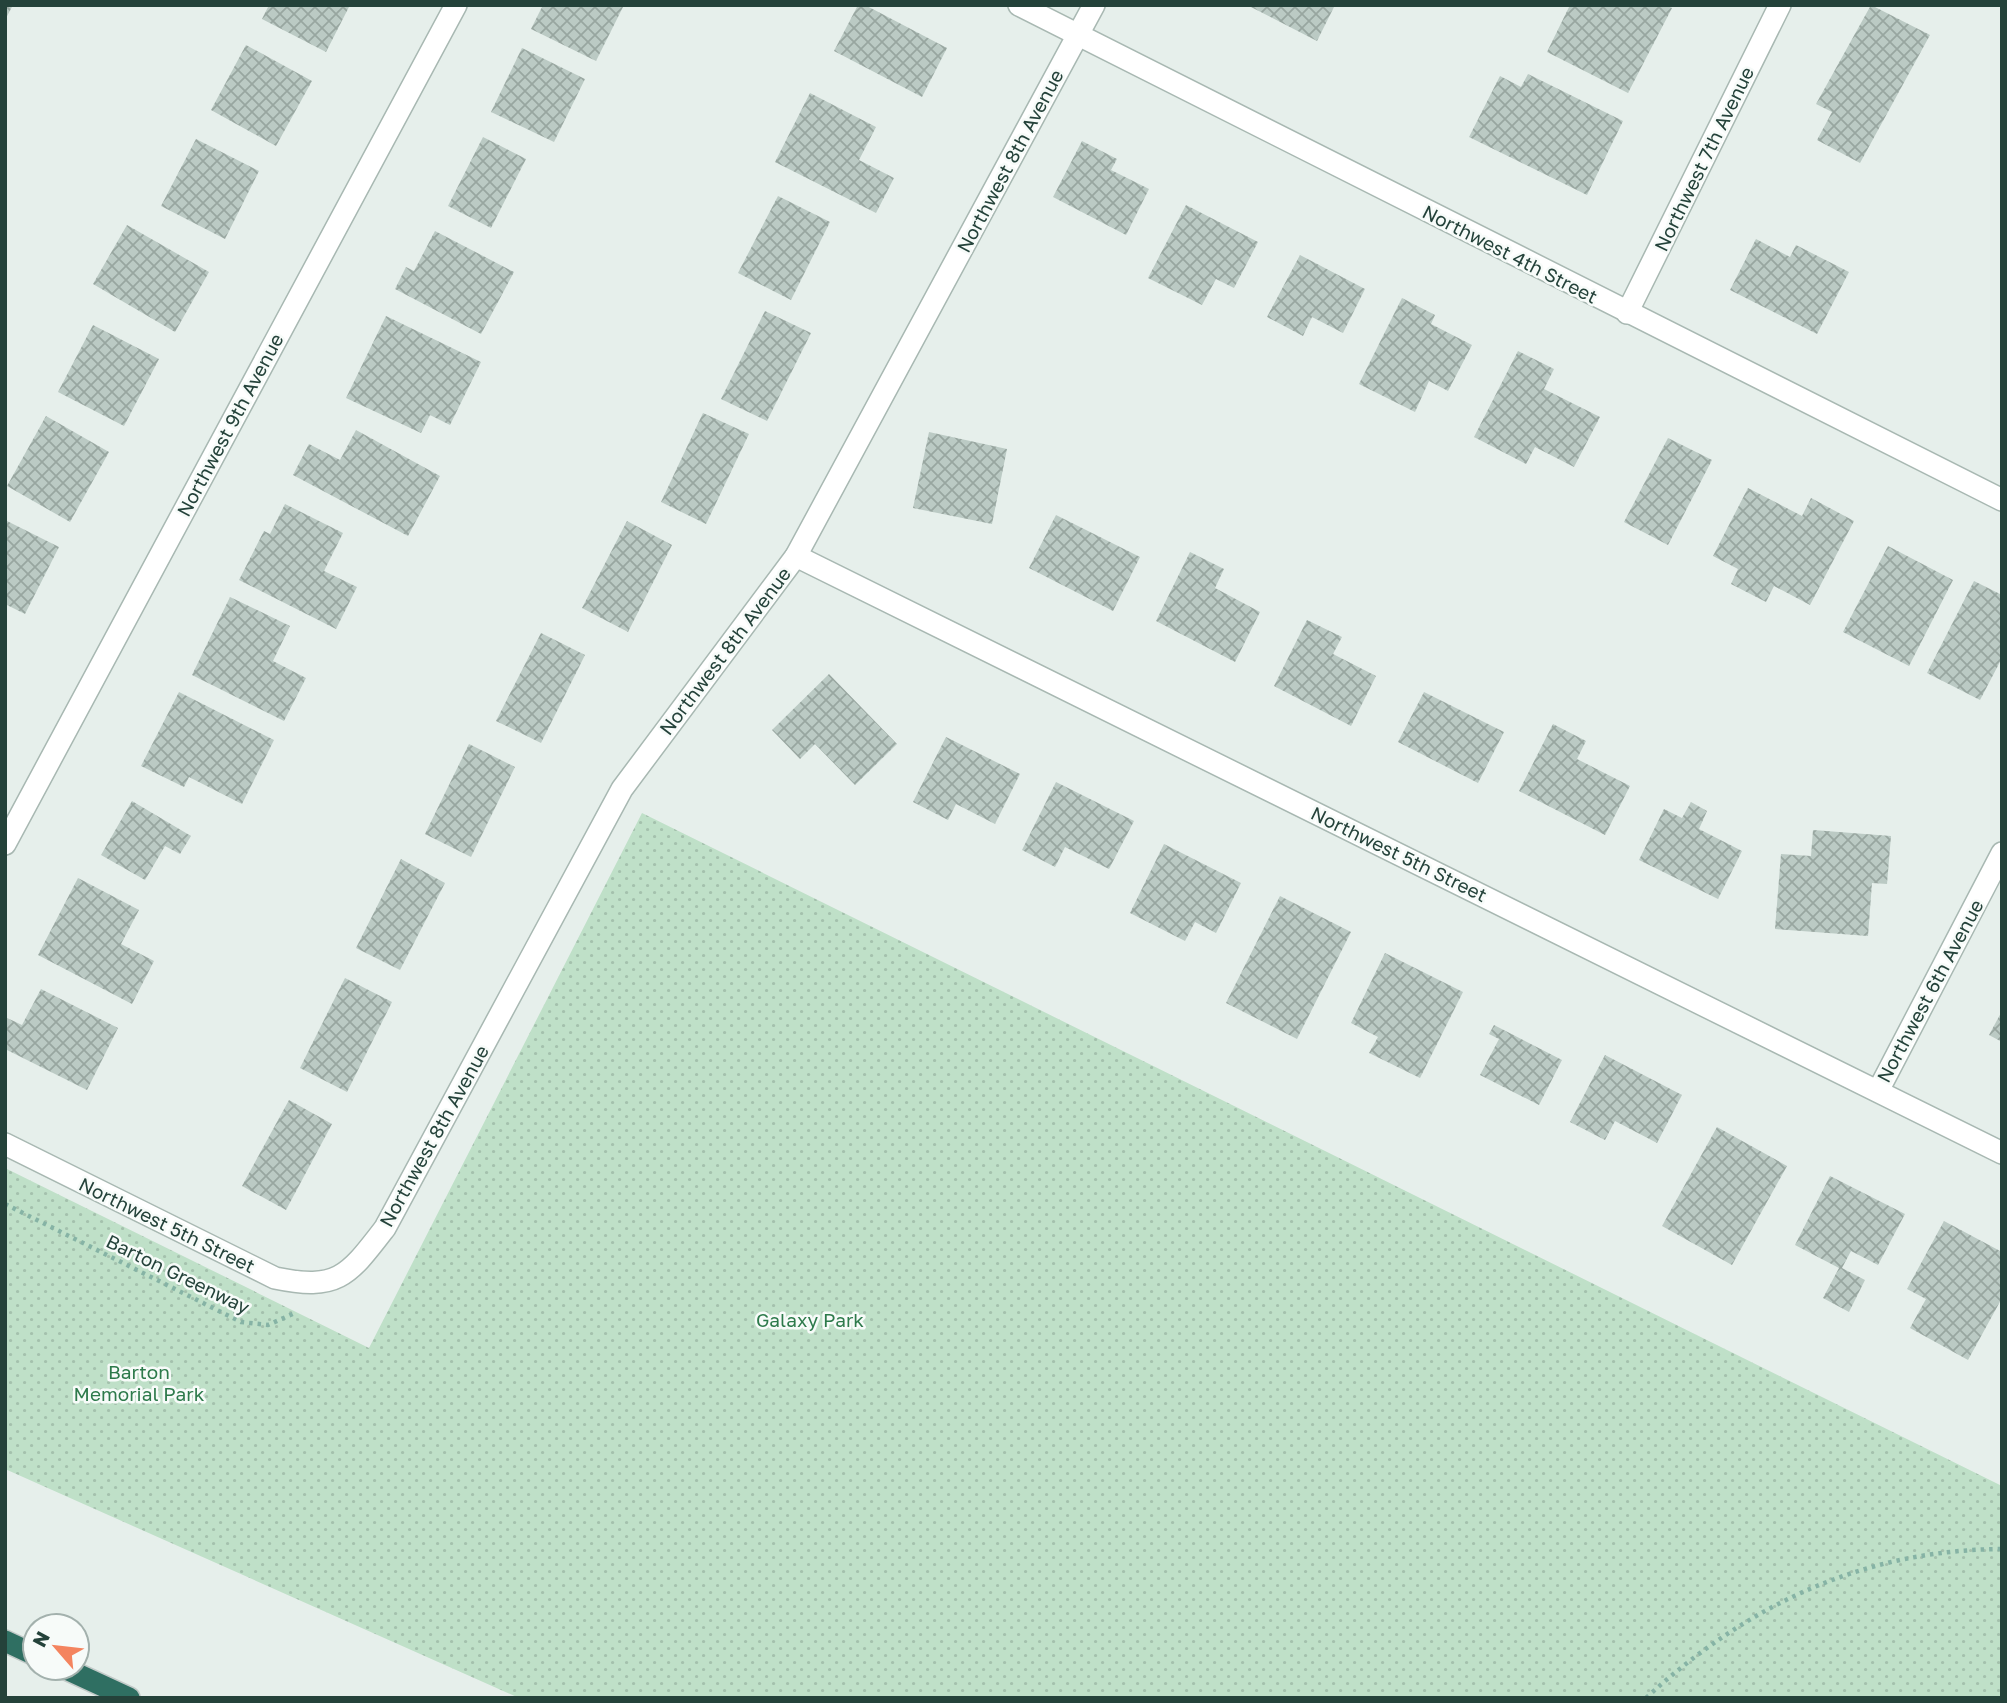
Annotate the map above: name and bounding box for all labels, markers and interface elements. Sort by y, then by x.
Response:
street label: Northwest 7th Avenue [1649,63,1758,255]
street label: Northwest 8th Avenue [952,65,1068,256]
street label: Northwest 4th Street [1419,199,1602,308]
street label: Northwest 9th Avenue [172,329,288,520]
street label: Northwest 8th Avenue [654,562,795,739]
street label: Northwest 5th Street [1308,801,1491,906]
street label: Northwest 6th Avenue [1872,895,1988,1086]
street label: Northwest 8th Avenue [374,1041,493,1231]
street label: Northwest 5th Street [76,1172,259,1277]
street label: Barton Greenway [103,1229,254,1318]
park label: Galaxy Park [756,1308,864,1331]
park label: Barton Memorial Park [74,1360,205,1405]
north arrow [21,1612,91,1682]
text: N [27,1627,54,1651]

